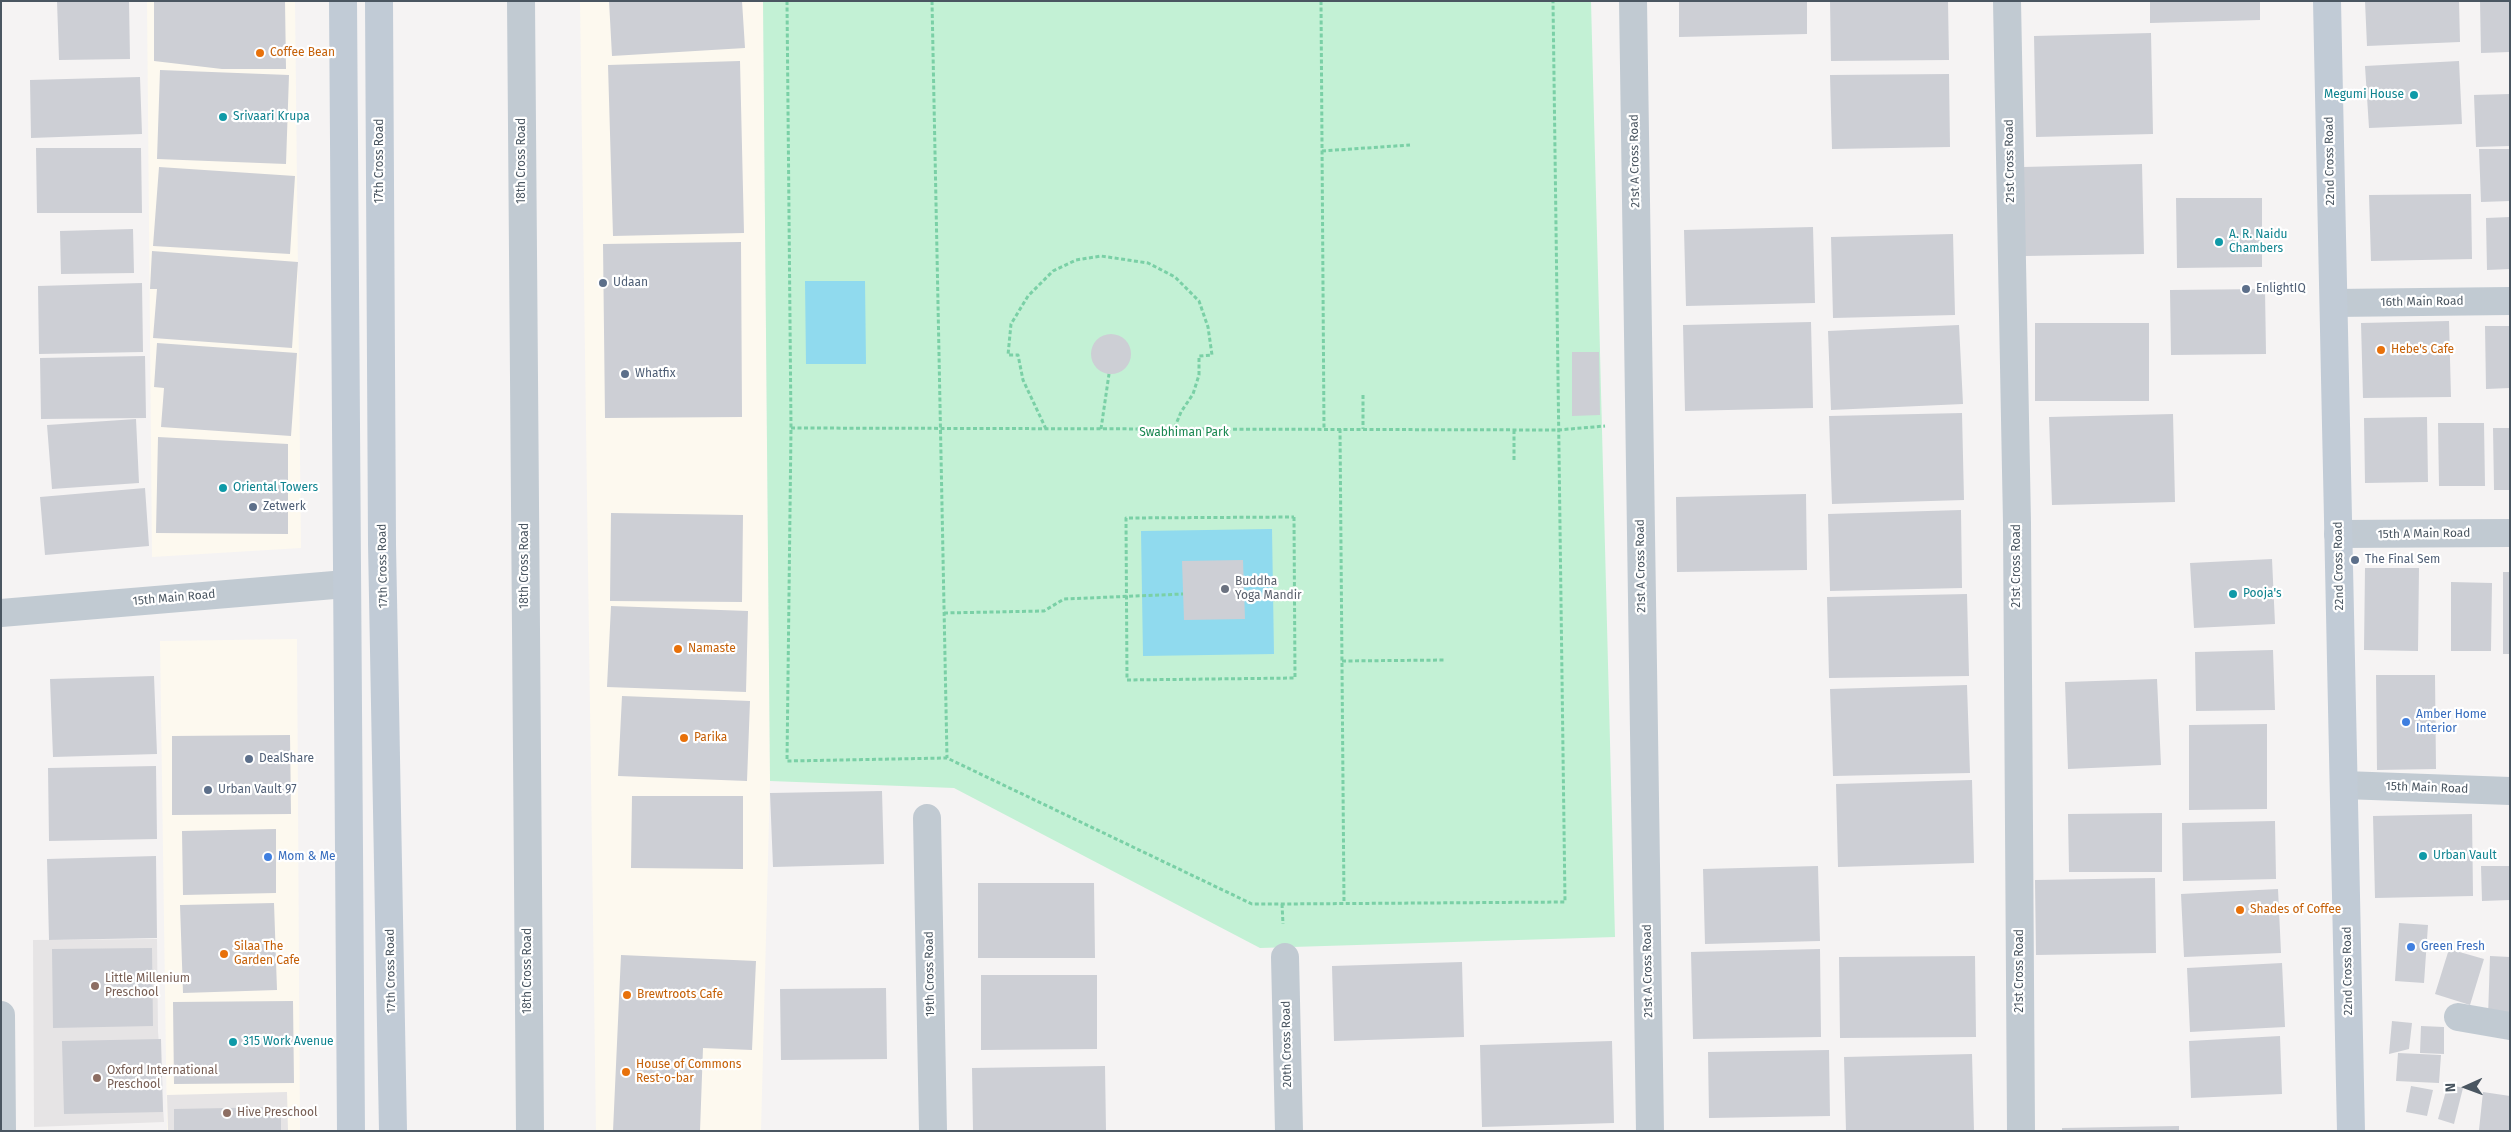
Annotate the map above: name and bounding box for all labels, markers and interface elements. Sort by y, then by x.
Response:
place label: Coffee Bean [270,46,335,60]
marker: Coffee Bean [254,47,266,59]
place label: Megumi House [2324,88,2404,102]
marker: Megumi House [2408,89,2420,101]
place label: Srivaari Krupa [233,110,310,124]
marker: Srivaari Krupa [217,111,229,123]
street label: 21st A Cross Road [1627,114,1643,208]
street label: 22nd Cross Road [2322,116,2338,206]
street label: 18th Cross Road [515,118,529,204]
street label: 17th Cross Road [373,119,387,203]
street label: 21st Cross Road [2002,119,2018,203]
place label: A. R. Naidu Chambers [2229,228,2288,256]
marker: A. R. Naidu Chambers [2213,236,2225,248]
place label: Udaan [613,276,648,290]
marker: Udaan [597,277,609,289]
place label: EnlightIQ [2256,282,2306,296]
marker: EnlightIQ [2240,283,2252,295]
street label: 16th Main Road [2380,294,2464,310]
place label: Hebe's Cafe [2391,343,2454,357]
marker: Hebe's Cafe [2375,344,2387,356]
place label: Whatfix [635,367,676,381]
marker: Whatfix [619,368,631,380]
park label: Swabhiman Park [1139,426,1229,440]
place label: Oriental Towers [233,481,318,495]
marker: Oriental Towers [217,482,229,494]
place label: Zetwerk [263,500,306,514]
marker: Zetwerk [247,501,259,513]
street label: 21st A Cross Road [1633,519,1649,613]
street label: 22nd Cross Road [2331,521,2347,611]
street label: 17th Cross Road [375,523,391,609]
street label: 18th Cross Road [518,523,532,609]
street label: 21st Cross Road [2010,524,2024,608]
street label: 15th A Main Road [2377,526,2471,542]
place label: The Final Sem [2365,553,2440,567]
marker: The Final Sem [2349,554,2361,566]
place label: Buddha Yoga Mandir [1235,575,1302,603]
marker: Buddha Yoga Mandir [1219,583,1231,595]
street label: 15th Main Road [132,587,216,609]
place label: Pooja's [2243,587,2282,601]
marker: Pooja's [2227,588,2239,600]
place label: Namaste [688,642,736,656]
marker: Namaste [672,643,684,655]
place label: Amber Home Interior [2416,708,2487,736]
marker: Amber Home Interior [2400,716,2412,728]
place label: Parika [694,731,727,745]
marker: Parika [678,732,690,744]
place label: DealShare [259,752,314,766]
marker: DealShare [243,753,255,765]
street label: 15th Main Road [2385,779,2469,797]
place label: Urban Vault 97 [218,783,297,797]
marker: Urban Vault 97 [202,784,214,796]
place label: Urban Vault [2433,849,2497,863]
place label: Mom & Me [278,850,336,864]
marker: Urban Vault [2417,850,2429,862]
marker: Mom & Me [262,851,274,863]
place label: Shades of Coffee [2250,903,2341,917]
marker: Shades of Coffee [2234,904,2246,916]
street label: 21st A Cross Road [1640,924,1656,1018]
street label: 22nd Cross Road [2340,926,2356,1016]
street label: 17th Cross Road [383,928,399,1014]
street label: 18th Cross Road [521,928,535,1014]
street label: 21st Cross Road [2013,929,2027,1013]
street label: 19th Cross Road [922,931,938,1017]
place label: Silaa The Garden Cafe [234,940,300,968]
place label: Green Fresh [2421,940,2485,954]
marker: Green Fresh [2405,941,2417,953]
marker: Silaa The Garden Cafe [218,948,230,960]
place label: Little Millenium Preschool [105,972,190,1000]
marker: Little Millenium Preschool [89,980,101,992]
place label: Brewtroots Cafe [637,988,723,1002]
marker: Brewtroots Cafe [621,989,633,1001]
street label: 20th Cross Road [1279,1000,1295,1088]
place label: 315 Work Avenue [243,1035,334,1049]
marker: 315 Work Avenue [227,1036,239,1048]
place label: House of Commons Rest-o-bar [636,1058,741,1086]
north arrow [2441,1062,2491,1112]
place label: Oxford International Preschool [107,1064,218,1092]
marker: House of Commons Rest-o-bar [620,1066,632,1078]
marker: Oxford International Preschool [91,1072,103,1084]
text: N [2442,1083,2459,1092]
place label: Hive Preschool [237,1106,318,1120]
marker: Hive Preschool [221,1107,233,1119]

